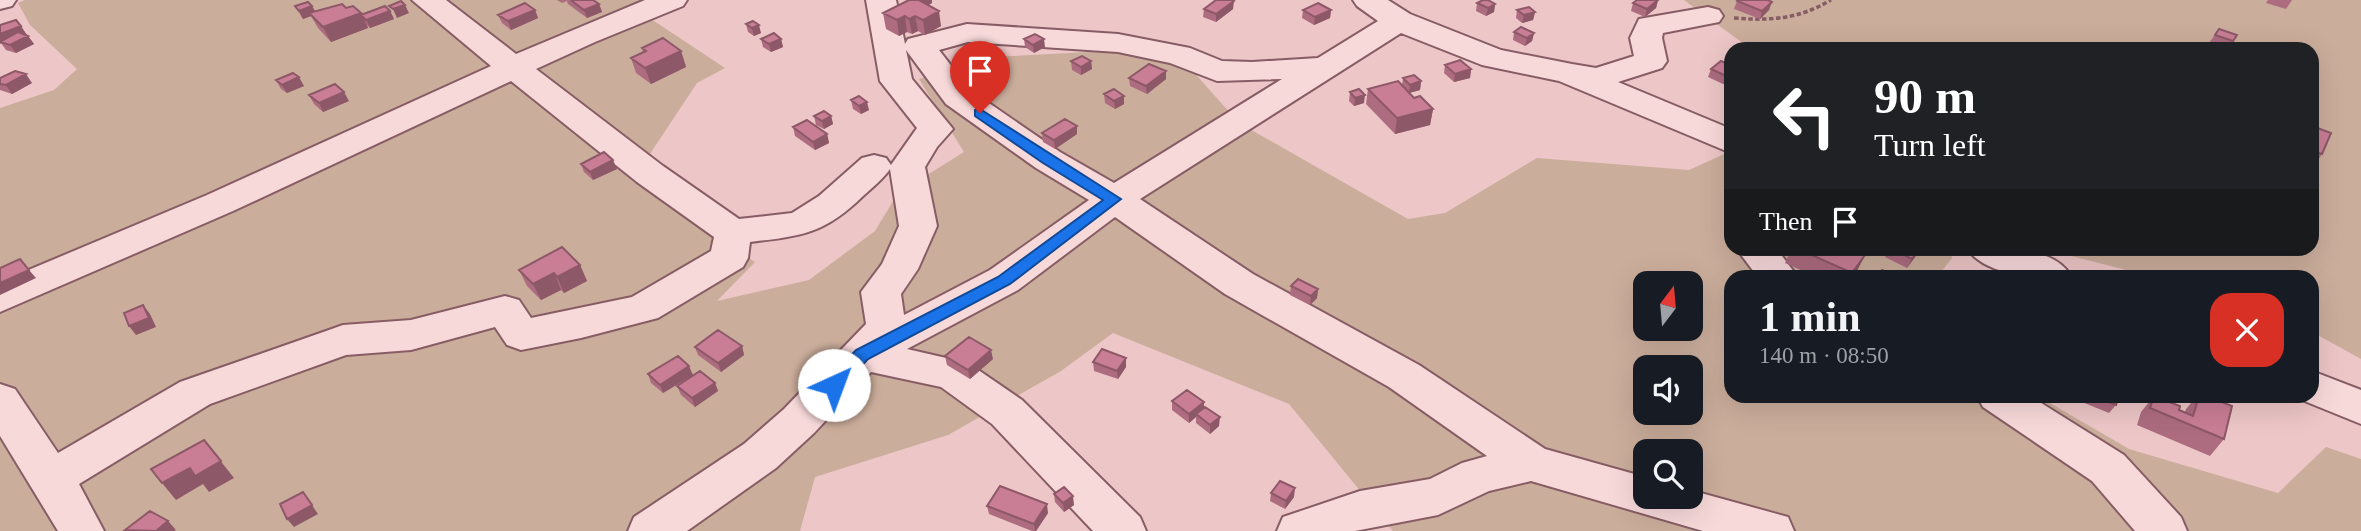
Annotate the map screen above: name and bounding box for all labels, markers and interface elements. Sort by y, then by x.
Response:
pin [950,41,1010,113]
icon: arrive [961,52,999,90]
text: 90 m [1874,69,1976,124]
icon: left [1759,70,1850,161]
text: Turn left [1874,127,1986,163]
icon: arrive [1826,203,1864,241]
text: Then [1759,207,1812,236]
north arrow [1633,271,1703,341]
map controls [1633,271,1703,509]
button: close [2210,293,2284,367]
text: 1 min [1759,294,1861,340]
text: 140 m · 08:50 [1759,343,1889,368]
position arrow [797,348,871,422]
button: sound [1633,355,1703,425]
button: search [1633,439,1703,509]

